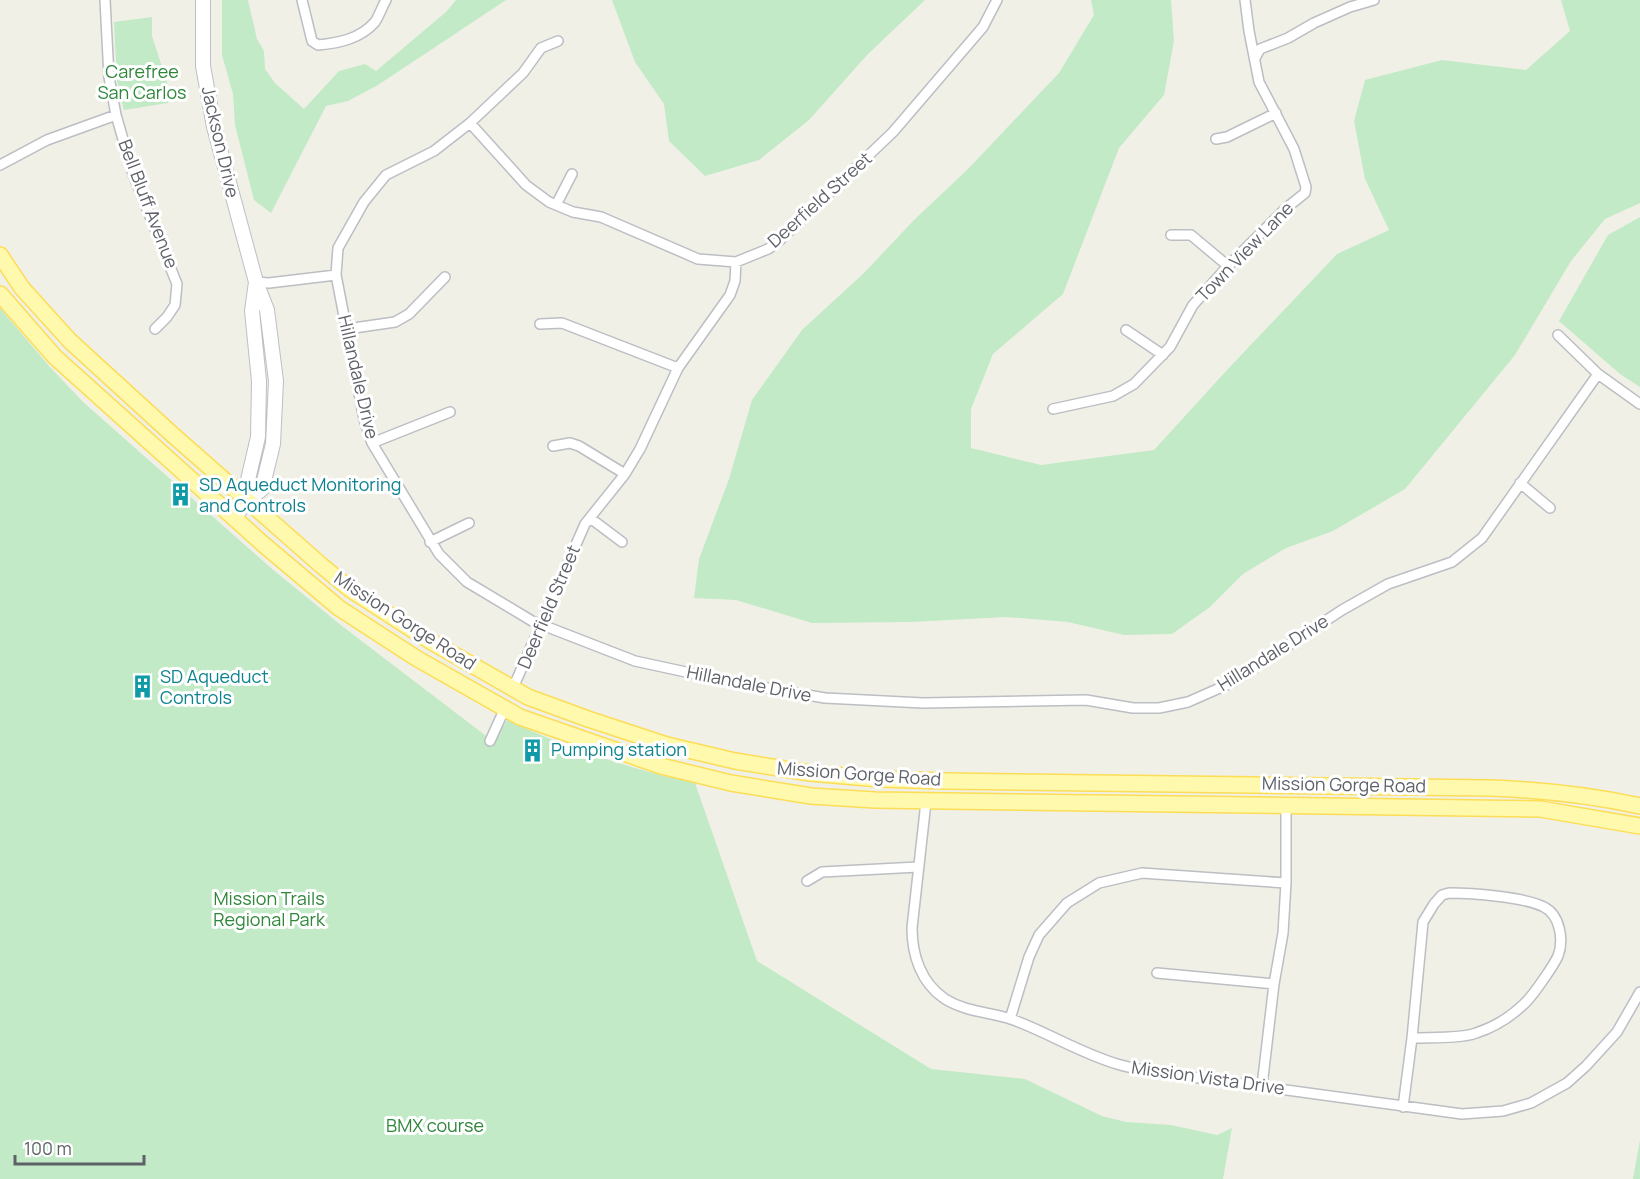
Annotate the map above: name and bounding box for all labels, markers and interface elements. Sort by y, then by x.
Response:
park label: Carefree San Carlos [98,59,186,104]
street label: Jackson Drive [197,84,245,200]
street label: Bell Bluff Avenue [113,136,185,272]
street label: Deerfield Street [762,146,877,252]
street label: Town View Lane [1190,196,1298,307]
street label: Hillandale Drive [333,312,385,441]
place label: SD Aqueduct Monitoring and Controls [199,472,401,517]
building icon: SD Aqueduct Monitoring and Controls [168,482,194,508]
street label: Deerfield Street [511,541,585,672]
street label: Mission Gorge Road [330,565,481,675]
street label: Hillandale Drive [1212,608,1333,696]
street label: Hillandale Drive [685,659,814,707]
place label: SD Aqueduct Controls [160,664,269,709]
building icon: SD Aqueduct Controls [129,674,155,700]
building icon: Pumping station [520,737,546,763]
place label: Pumping station [551,737,687,761]
street label: Mission Gorge Road [776,755,942,791]
street label: Mission Gorge Road [1262,771,1426,797]
park label: Mission Trails Regional Park [213,886,326,931]
street label: Mission Vista Drive [1130,1054,1286,1100]
park label: BMX course [386,1113,484,1137]
scale bar [15,1128,144,1166]
text: 100 m [24,1136,72,1160]

